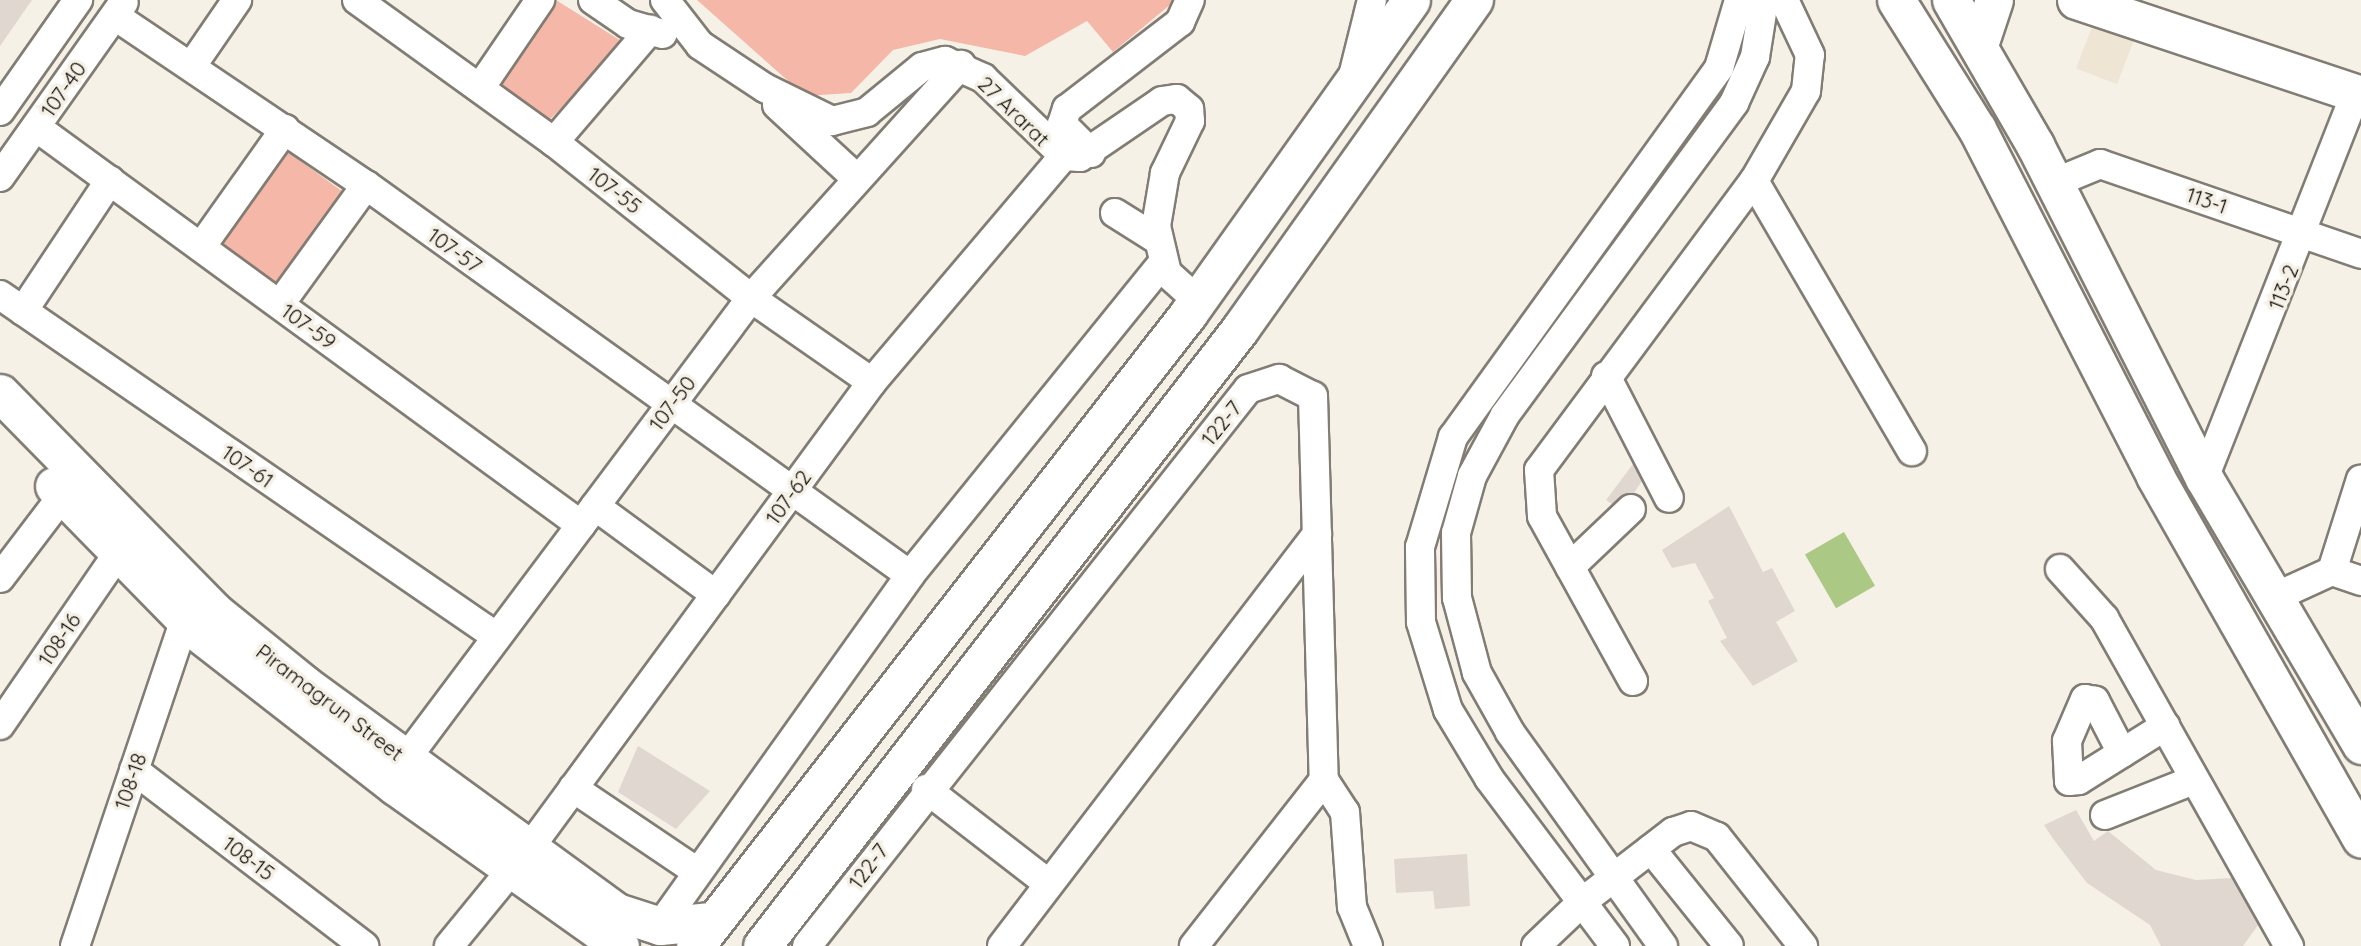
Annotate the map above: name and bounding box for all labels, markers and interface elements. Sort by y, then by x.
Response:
street label: 107-40 [35,57,91,121]
street label: 27 Ararat [973,71,1055,151]
street label: 107-55 [583,161,647,219]
street label: 113-1 [2183,181,2231,219]
street label: 107-57 [423,222,487,278]
street label: 113-2 [2263,261,2303,313]
street label: 107-59 [277,298,341,354]
street label: 107-50 [643,371,701,435]
street label: 122-7 [1195,396,1247,450]
street label: 107-61 [217,439,279,493]
street label: 107-62 [760,465,816,529]
street label: 108-16 [32,608,86,670]
street label: Piramagrun Street [251,638,409,766]
street label: 108-18 [109,750,151,812]
street label: 108-15 [218,830,280,886]
street label: 122-7 [843,838,893,894]

